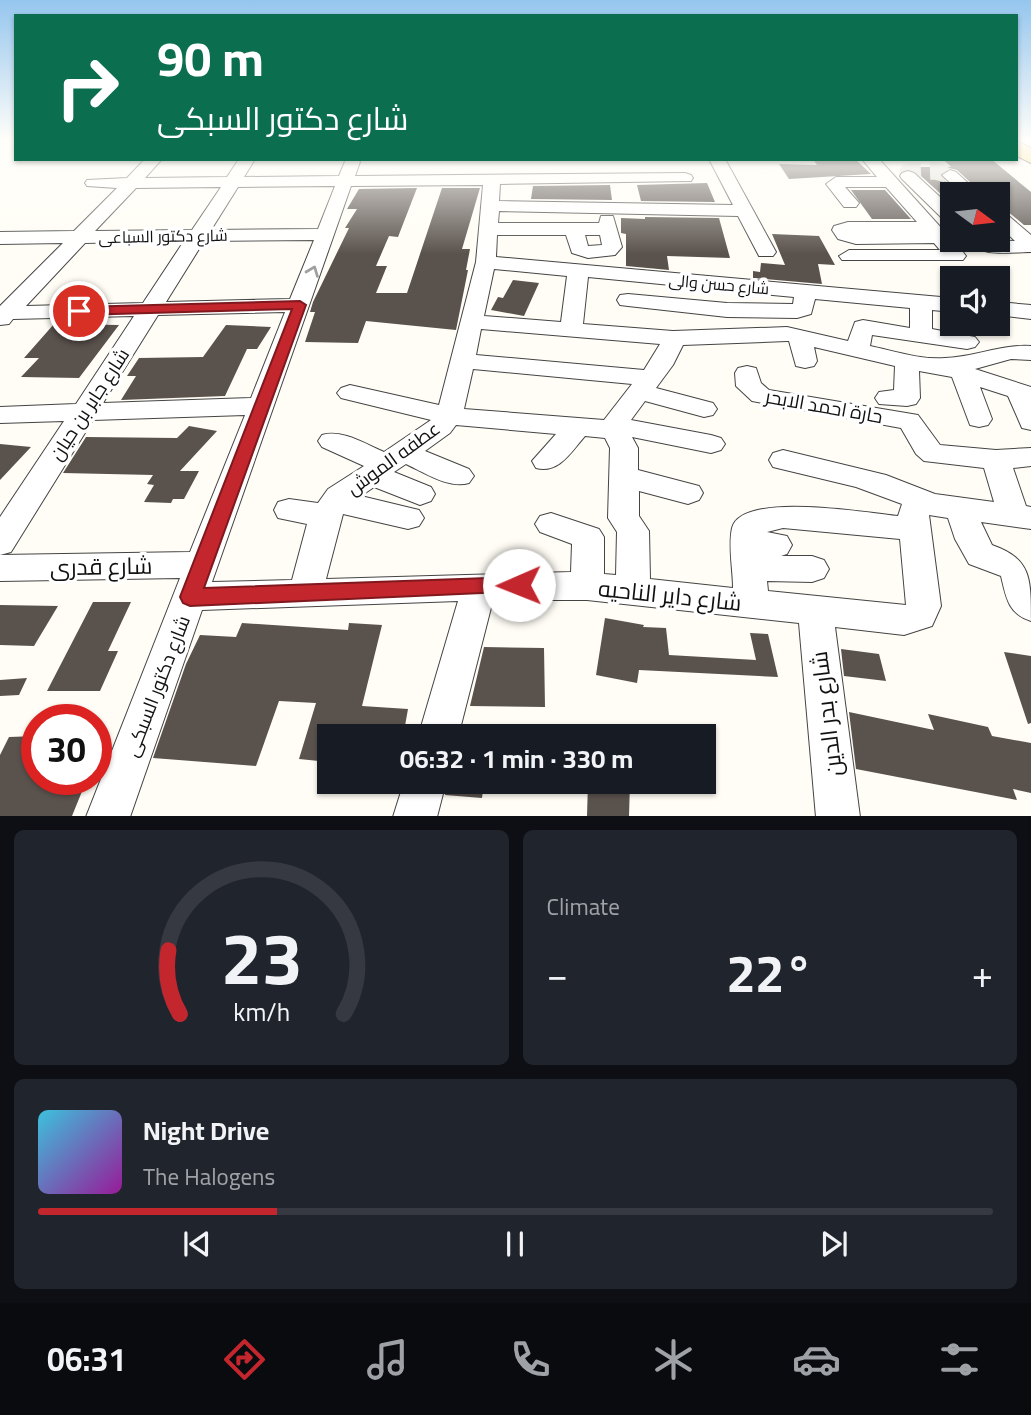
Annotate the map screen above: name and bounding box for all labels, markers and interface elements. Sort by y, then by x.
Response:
text: 90 m [157,12,264,104]
icon: right [42,42,133,133]
text: شارع دكتور السبكى [157,88,409,148]
north arrow [940,182,1010,252]
map controls [940,182,1010,336]
street label: شارع دكتور السباعى [98,220,228,252]
one-way arrow [304,265,318,277]
street label: شارع حسن والى [667,265,771,303]
button: sound [940,266,1010,336]
pin [49,281,109,341]
icon: arrive [60,292,98,330]
street label: شارع جابر بن حيان [39,340,139,468]
street label: حارة احمد الابحر [761,378,886,434]
street label: عطفه الموش [338,411,448,505]
street label: شارع قدرى [49,544,153,588]
position arrow [482,548,556,622]
street label: شارع داير الناحيه [596,566,744,624]
street label: شارع دكتور السبكى [113,610,201,762]
street label: شارع بدر الدين [797,649,855,779]
speed limit sign: 30 [21,704,112,795]
text: 06:32 · 1 min · 330 m [400,734,633,783]
text: Climate [547,885,620,928]
text: 23 [221,889,302,1026]
text: 22° [726,924,813,1022]
text: − [547,938,568,1010]
text: + [972,938,993,1010]
text: km/h [233,987,290,1034]
text: Night Drive [143,1106,269,1155]
text: The Halogens [143,1155,275,1198]
icon: previous [178,1225,216,1263]
icon: pause [496,1225,534,1263]
icon: next [815,1225,853,1263]
text: 06:31 [47,1329,126,1389]
icon: directions [220,1335,269,1384]
icon: music [363,1335,412,1384]
icon: phone [506,1335,555,1384]
icon: climate [649,1335,698,1384]
icon: car [792,1335,841,1384]
icon: filters [935,1335,984,1384]

